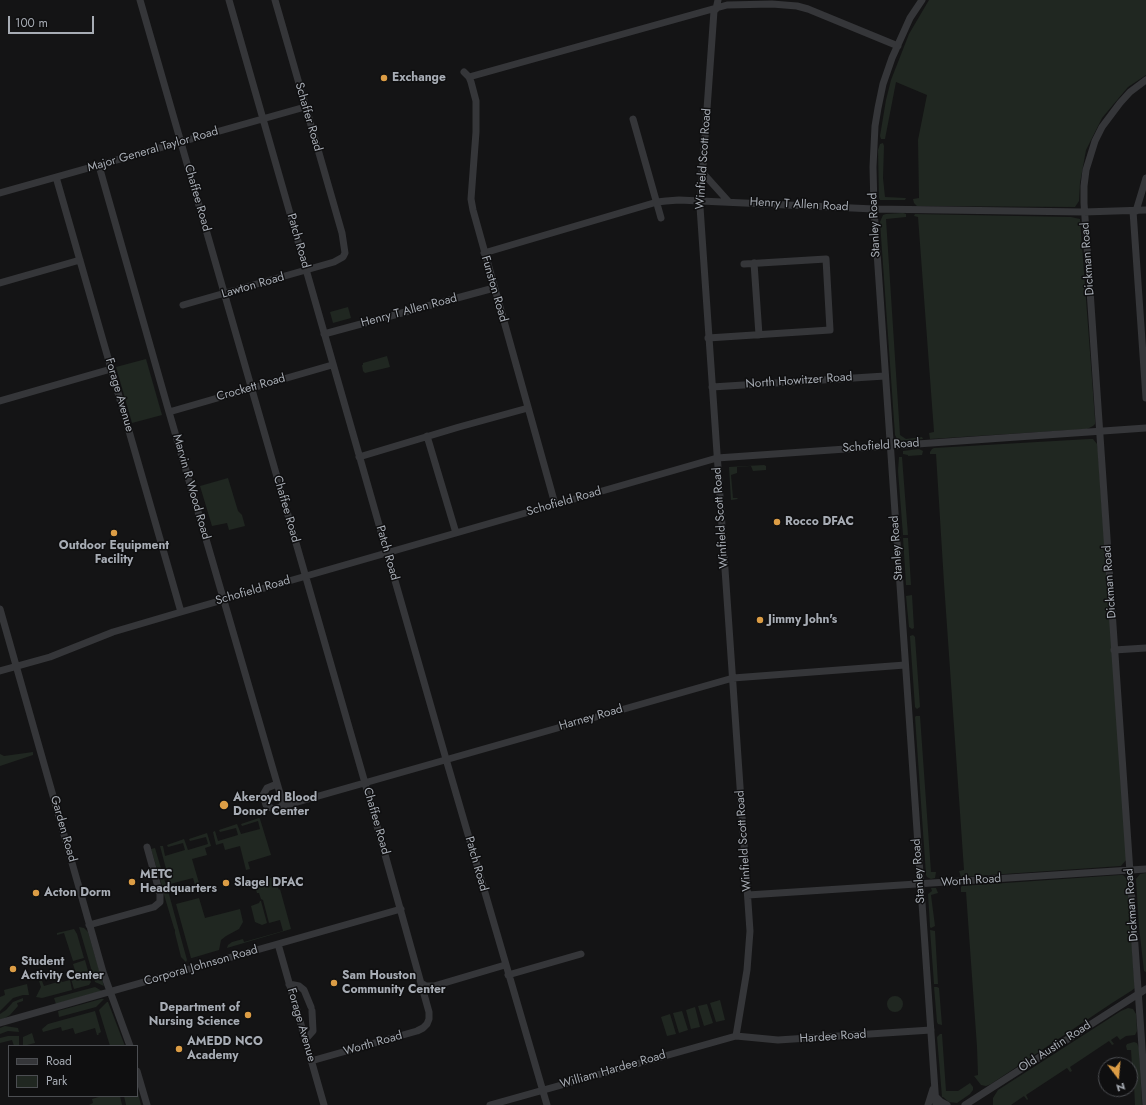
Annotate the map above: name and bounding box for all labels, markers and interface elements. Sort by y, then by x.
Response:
scale bar [10,8,96,34]
text: 100 m [15,14,48,32]
place label: Exchange [392,71,446,85]
marker: Exchange [379,73,389,83]
street label: Schaffer Road [291,81,325,153]
street label: Winfield Scott Road [693,108,715,210]
street label: Major General Taylor Road [86,124,220,176]
street label: Chaffee Road [181,163,213,233]
street label: Stanley Road [866,192,884,258]
street label: Henry T Allen Road [749,195,849,215]
street label: Patch Road [283,212,313,270]
street label: Dickman Road [1078,222,1098,296]
street label: Funston Road [478,254,510,324]
street label: Lawton Road [220,270,286,302]
street label: Henry T Allen Road [359,291,459,331]
street label: Forage Avenue [102,356,136,434]
street label: North Howitzer Road [745,370,853,392]
street label: Crockett Road [215,371,287,405]
street label: Marvin R Wood Road [169,433,213,541]
street label: Schofield Road [842,436,920,456]
street label: Winfield Scott Road [710,467,732,569]
street label: Chaffee Road [270,474,302,544]
street label: Schofield Road [525,484,603,520]
place label: Rocco DFAC [785,515,854,529]
street label: Stanley Road [888,515,906,581]
marker: Rocco DFAC [772,517,782,527]
street label: Patch Road [372,524,402,582]
marker: Outdoor Equipment Facility [109,528,119,538]
place label: Outdoor Equipment Facility [59,539,169,567]
street label: Dickman Road [1100,545,1120,619]
street label: Schofield Road [214,573,292,609]
place label: Jimmy John's [768,613,837,627]
marker: Jimmy John's [755,615,765,625]
street label: Harney Road [558,702,624,734]
street label: Chaffee Road [360,786,392,856]
street label: Winfield Scott Road [733,790,755,892]
place label: Akeroyd Blood Donor Center [233,791,317,819]
street label: Garden Road [47,794,79,864]
marker: Akeroyd Blood Donor Center [218,799,230,811]
street label: Patch Road [461,835,491,893]
street label: Stanley Road [910,838,928,904]
place label: METC Headquarters [140,868,217,896]
street label: Dickman Road [1122,868,1142,942]
street label: Worth Road [940,872,1002,890]
place label: Slagel DFAC [234,876,304,890]
marker: METC Headquarters [127,877,137,887]
marker: Slagel DFAC [221,878,231,888]
place label: Acton Dorm [44,886,111,900]
marker: Acton Dorm [31,888,41,898]
street label: Corporal Johnson Road [142,943,260,989]
place label: Student Activity Center [21,955,104,983]
marker: Student Activity Center [8,964,18,974]
place label: Sam Houston Community Center [342,969,446,997]
marker: Sam Houston Community Center [329,978,339,988]
street label: Forage Avenue [284,986,318,1064]
place label: Department of Nursing Science [149,1001,240,1029]
marker: Department of Nursing Science [243,1010,253,1020]
street label: Old Austin Road [1016,1018,1094,1076]
street label: Hardee Road [799,1027,867,1047]
street label: Worth Road [342,1029,404,1059]
place label: AMEDD NCO Academy [187,1035,263,1063]
marker: AMEDD NCO Academy [174,1044,184,1054]
legend [8,1045,138,1097]
street label: William Hardee Road [558,1048,668,1092]
text: Road [46,1052,72,1070]
north arrow [1098,1057,1138,1097]
text: Park [46,1072,67,1090]
text: N [1115,1079,1127,1096]

